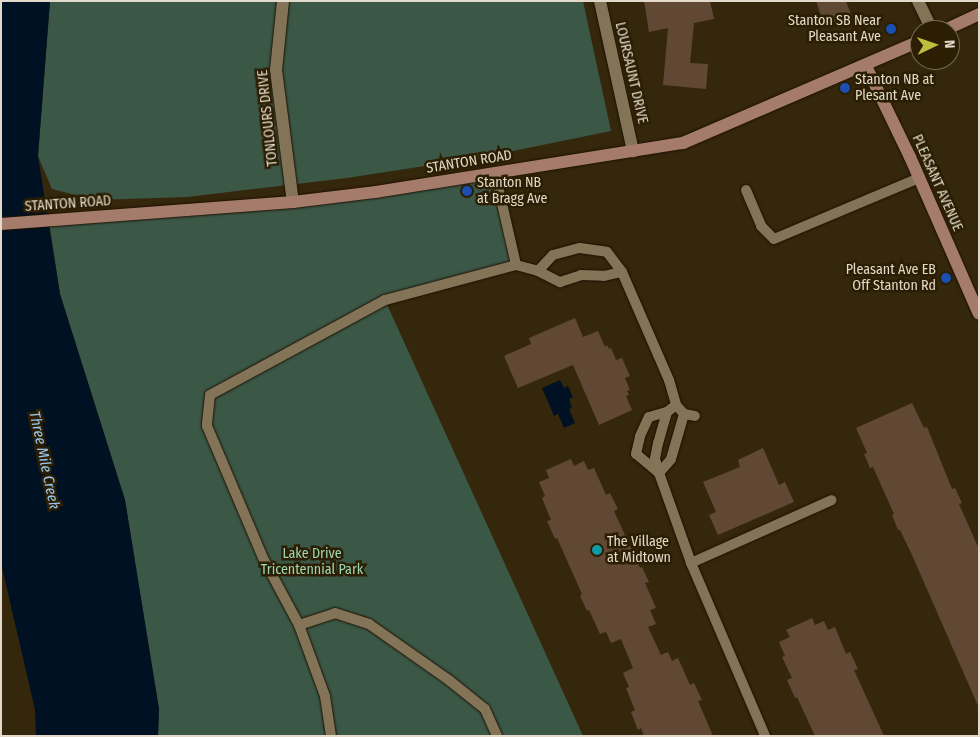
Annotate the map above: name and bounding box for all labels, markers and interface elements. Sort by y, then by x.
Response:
place label: Stanton SB Near Pleasant Ave [788,13,881,46]
north arrow [910,20,960,70]
street label: LOURSAUNT DRIVE [611,21,651,125]
marker: Stanton SB Near Pleasant Ave [885,23,897,35]
text: N [941,40,958,49]
street label: TONLOURS DRIVE [255,69,281,167]
place label: Stanton NB at Plesant Ave [855,72,934,104]
marker: Stanton NB at Plesant Ave [839,82,851,94]
street label: PLEASANT AVENUE [908,132,966,234]
street label: STANTON ROAD [425,147,513,177]
place label: Stanton NB at Bragg Ave [477,175,547,208]
marker: Stanton NB at Bragg Ave [461,185,473,197]
street label: STANTON ROAD [24,193,112,215]
place label: Pleasant Ave EB Off Stanton Rd [846,262,936,294]
marker: Pleasant Ave EB Off Stanton Rd [940,272,952,284]
water label: Three Mile Creek [25,409,63,511]
place label: The Village at Midtown [607,534,671,566]
marker: The Village at Midtown [591,544,603,556]
park label: Lake Drive Tricentennial Park [261,546,363,578]

